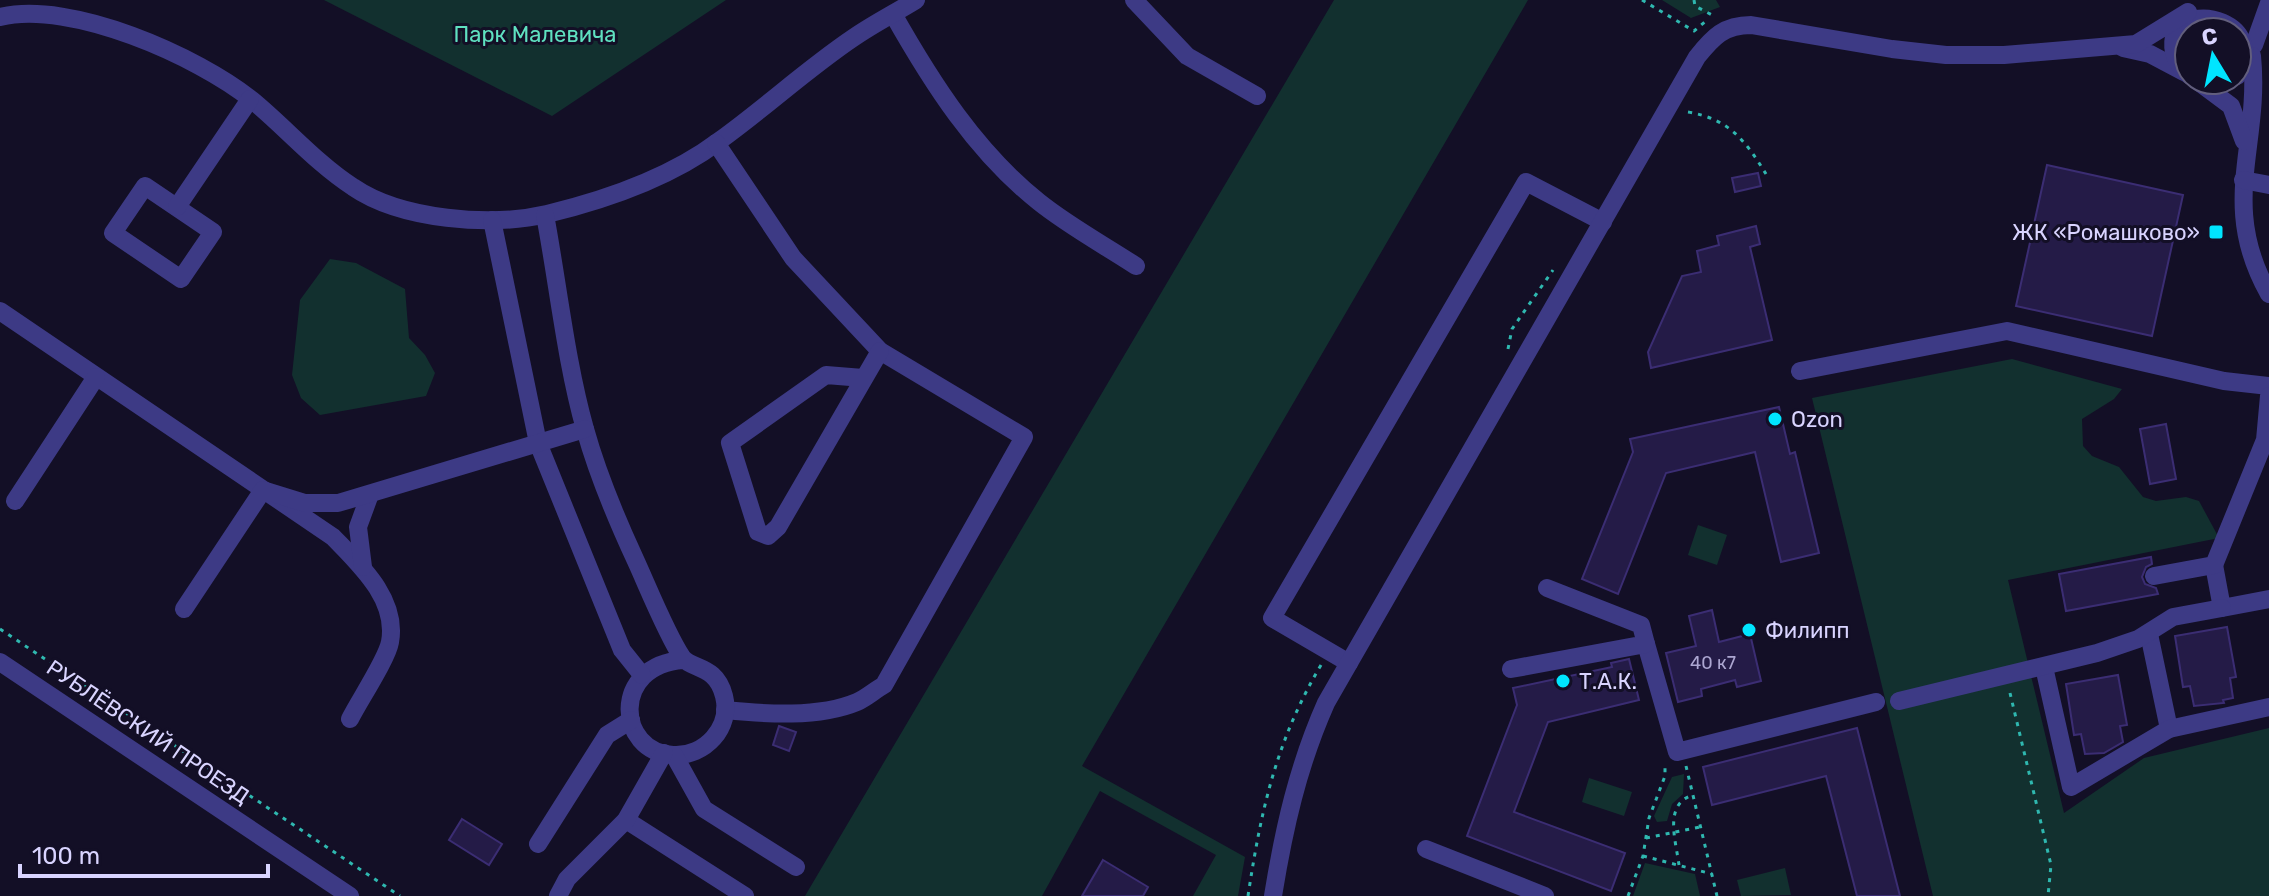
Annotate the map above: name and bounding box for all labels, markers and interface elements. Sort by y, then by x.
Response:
north arrow [2173,16,2253,96]
park label: Парк Малевича [454,21,616,48]
text: С [2200,22,2220,51]
place label: ЖК «Ромашково» [2012,219,2200,246]
marker: ЖК «Ромашково» [2207,223,2225,241]
place label: Ozon [1791,406,1843,433]
marker: Ozon [1766,410,1784,428]
place label: Филипп [1765,617,1849,644]
marker: Филипп [1740,621,1758,639]
house number: 40 к7 [1690,652,1736,674]
street label: РУБЛЁВСКИЙ ПРОЕЗД [41,654,255,810]
place label: Т.А.К. [1579,668,1637,695]
marker: Т.А.К. [1554,672,1572,690]
scale bar [20,828,268,878]
text: 100 m [32,842,100,870]

